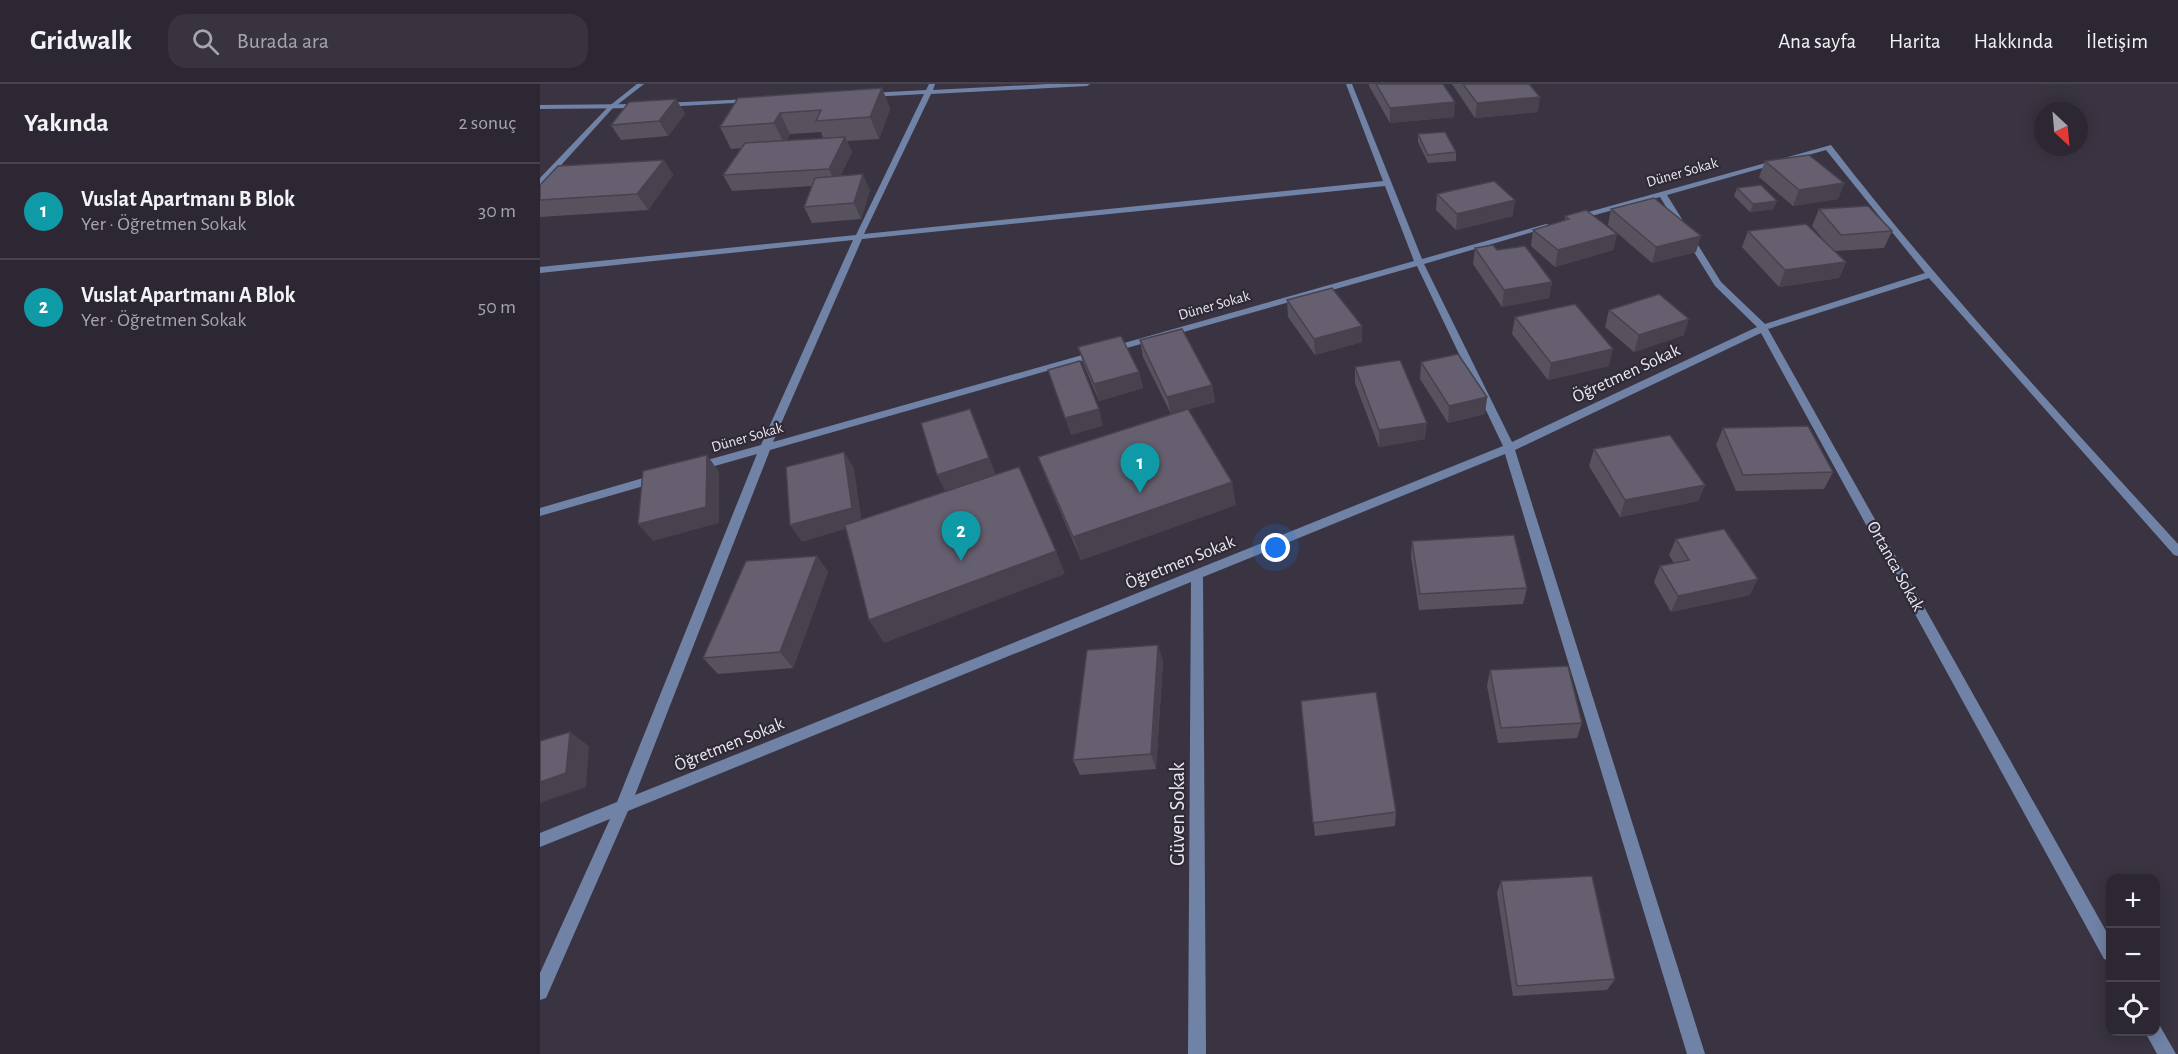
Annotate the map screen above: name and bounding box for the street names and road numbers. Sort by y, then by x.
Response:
street label: Düner Sokak [1645,155,1720,190]
street label: Düner Sokak [1177,288,1252,323]
street label: Öğretmen Sokak [1569,339,1684,407]
street label: Düner Sokak [710,420,785,455]
street label: Ortanca Sokak [1863,518,1928,615]
street label: Öğretmen Sokak [1122,531,1238,593]
street label: Öğretmen Sokak [671,713,787,775]
street label: Güven Sokak [1167,762,1188,866]

